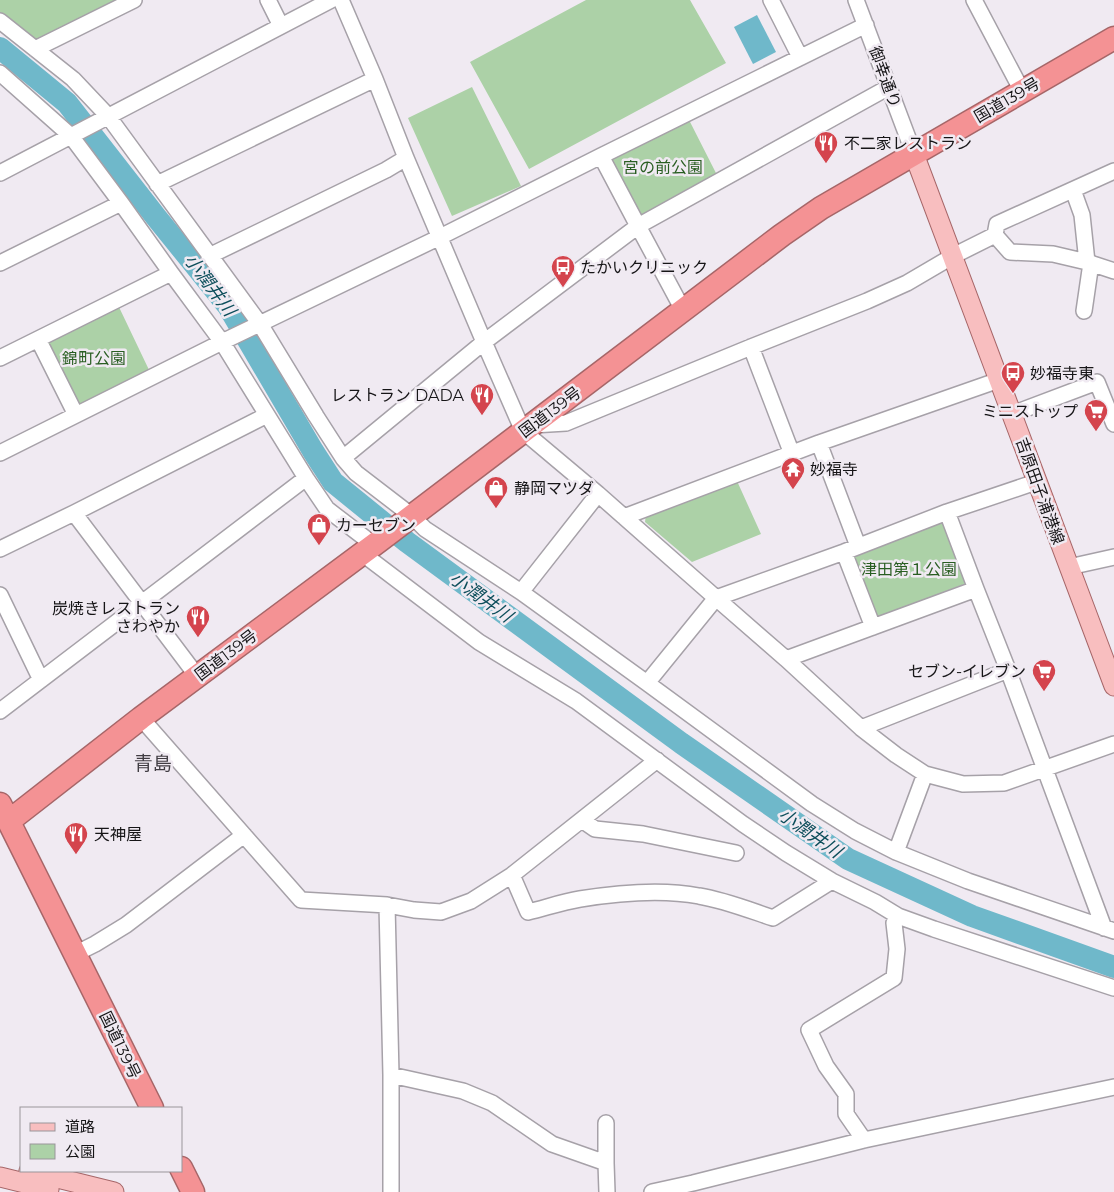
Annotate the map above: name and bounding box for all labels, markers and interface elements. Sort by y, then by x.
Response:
street label: 御幸通り [865,44,905,110]
street label: 国道139号 [971,74,1043,126]
restaurant icon: 不二家レストラン [813,130,839,164]
place label: 不二家レストラン [844,134,972,153]
park label: 宮の前公園 [623,158,703,177]
water label: 小潤井川 [180,250,242,322]
bus stop icon: たかいクリニック [550,254,576,288]
place label: たかいクリニック [580,258,708,277]
park label: 錦町公園 [62,349,126,368]
bus stop icon: 妙福寺東 [1000,360,1026,394]
place label: 妙福寺東 [1030,364,1094,383]
restaurant icon: レストラン DADA [469,382,495,416]
street label: 国道139号 [515,383,585,441]
place label: レストラン DADA [331,386,465,405]
supermarket icon: ミニストップ [1083,398,1109,432]
place label: ミニストップ [982,402,1078,421]
street label: 吉原田子浦港線 [1012,435,1068,547]
temple icon: 妙福寺 [780,456,806,490]
place label: 妙福寺 [810,460,858,479]
shop icon: 静岡マツダ [483,475,509,509]
place label: 静岡マツダ [514,479,594,498]
shop icon: カーセブン [306,512,332,546]
place label: カーセブン [336,516,416,535]
park label: 津田第１公園 [861,560,957,579]
water label: 小潤井川 [445,567,518,628]
place label: 炭焼きレストラン さわやか [52,599,180,636]
restaurant icon: 炭焼きレストラン さわやか [185,604,211,638]
street label: 国道139号 [191,626,261,684]
supermarket icon: セブン-イレブン [1031,658,1057,692]
place label: セブン-イレブン [908,662,1026,681]
district label: 青島 [134,752,172,775]
water label: 小潤井川 [774,803,847,864]
restaurant icon: 天神屋 [63,821,89,855]
place label: 天神屋 [94,825,142,844]
street label: 国道139号 [96,1008,144,1082]
legend [20,1107,182,1172]
text: 道路 [65,1117,95,1136]
text: 公園 [65,1142,95,1161]

